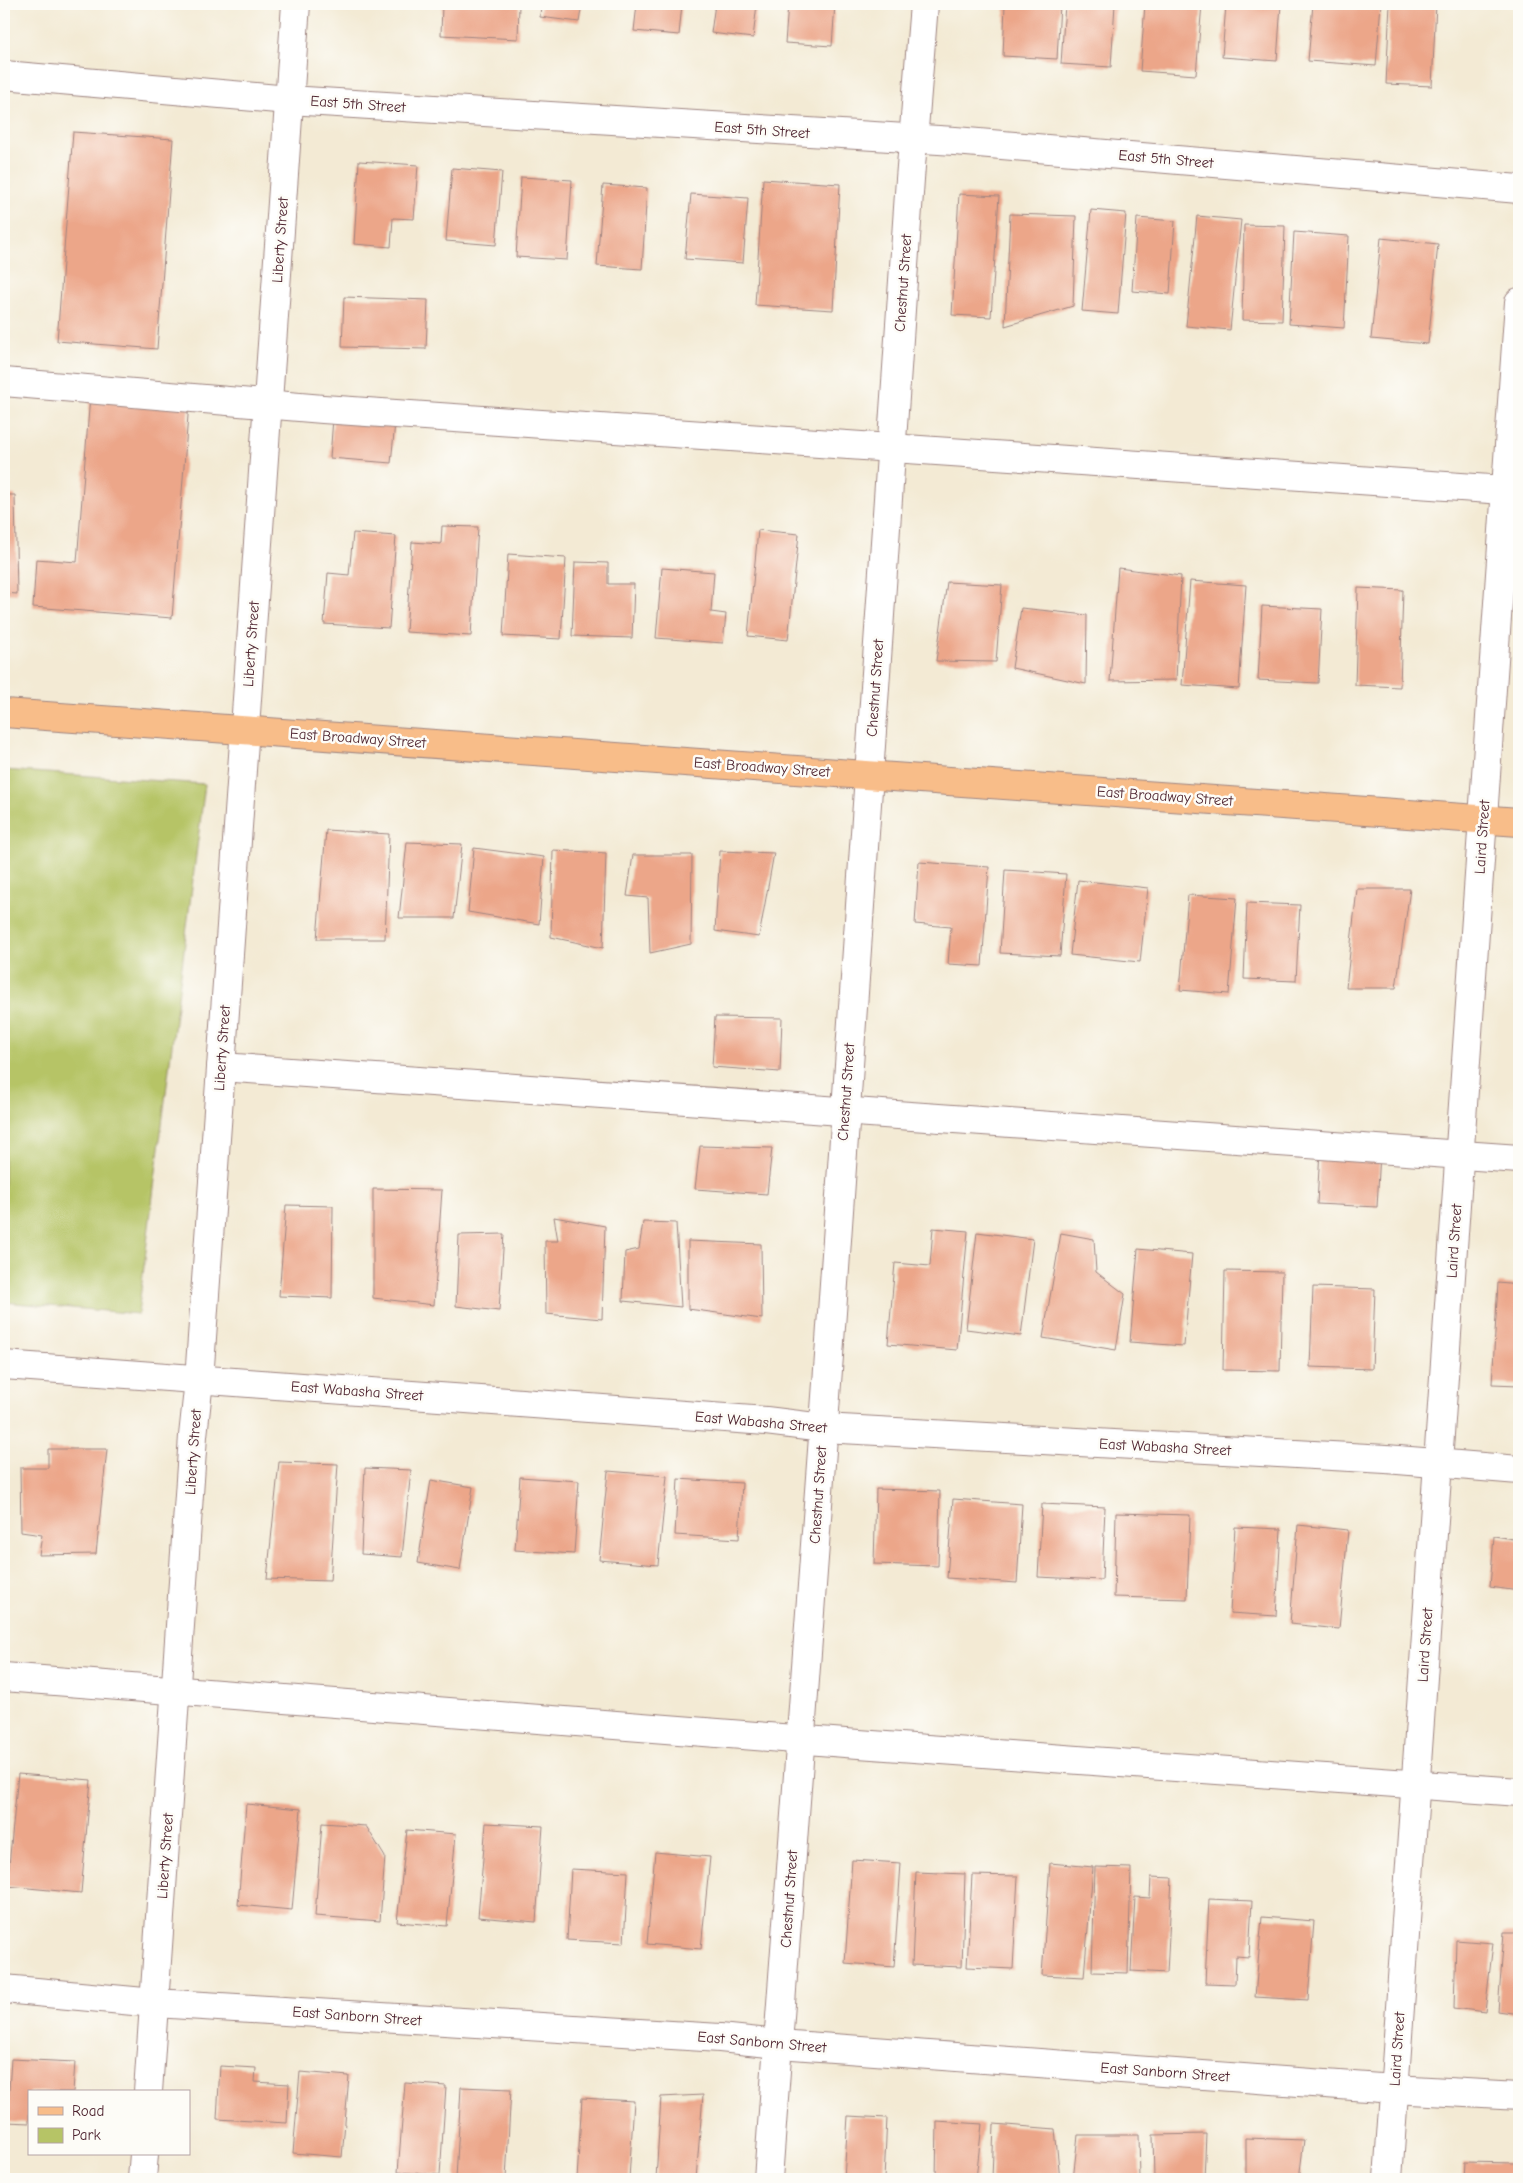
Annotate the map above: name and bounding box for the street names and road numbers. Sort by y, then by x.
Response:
street label: East 5th Street [310,92,407,116]
street label: East 5th Street [714,118,811,142]
street label: East 5th Street [1118,146,1215,172]
street label: Liberty Street [268,196,292,284]
street label: Chestnut Street [891,233,915,333]
street label: Liberty Street [239,600,263,688]
street label: Chestnut Street [863,638,887,738]
street label: East Broadway Street [289,724,427,752]
street label: East Broadway Street [693,753,831,781]
street label: East Broadway Street [1096,782,1234,810]
street label: Laird Street [1470,799,1494,875]
street label: Liberty Street [210,1004,234,1092]
street label: Chestnut Street [834,1042,858,1142]
street label: Laird Street [1442,1203,1466,1279]
street label: East Wabasha Street [290,1377,424,1405]
street label: East Wabasha Street [694,1407,828,1437]
street label: Liberty Street [181,1408,205,1496]
street label: East Wabasha Street [1098,1435,1232,1459]
street label: Chestnut Street [806,1445,830,1545]
street label: Laird Street [1413,1607,1437,1683]
street label: Liberty Street [153,1812,177,1900]
street label: Chestnut Street [777,1849,801,1949]
street label: East Sanborn Street [292,2003,423,2030]
street label: Laird Street [1385,2011,1409,2087]
street label: East Sanborn Street [697,2027,828,2057]
street label: East Sanborn Street [1100,2059,1231,2086]

